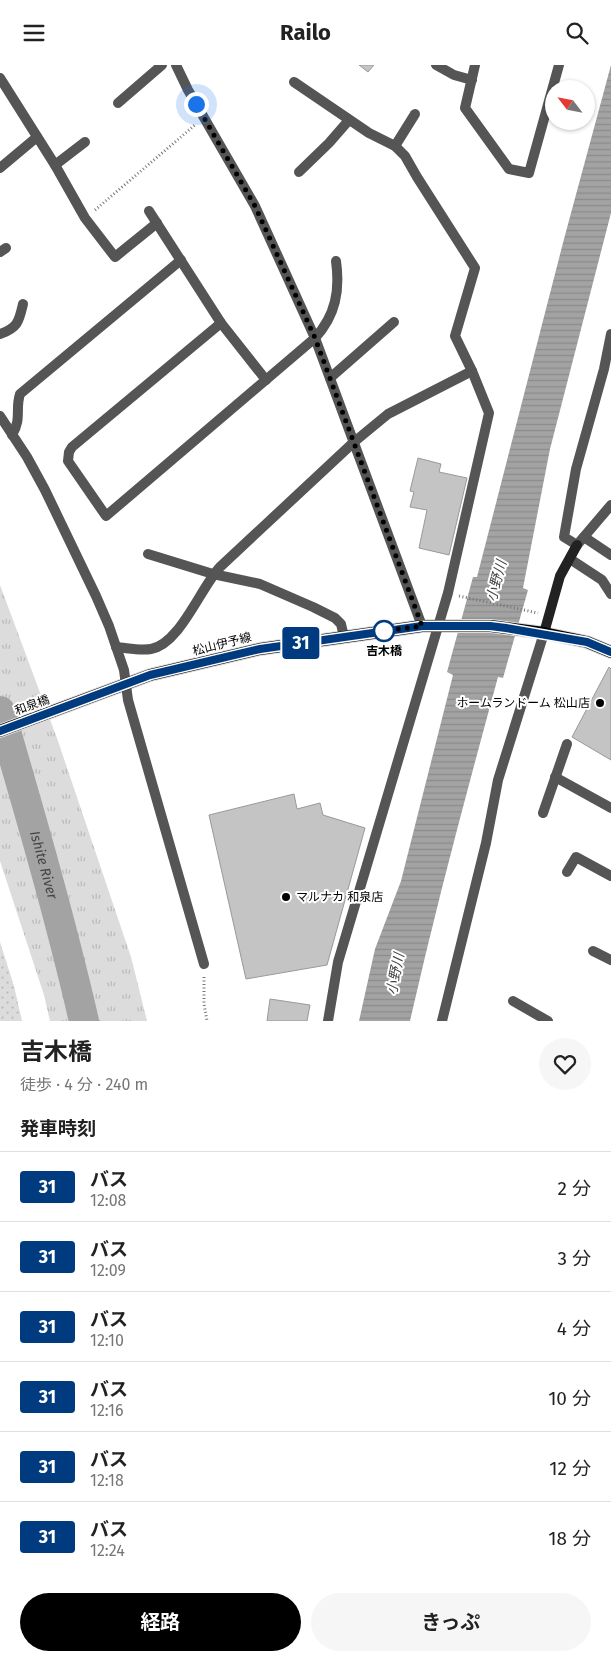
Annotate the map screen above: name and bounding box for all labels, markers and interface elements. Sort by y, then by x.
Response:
icon: menu [20,19,48,47]
text: Railo [280,19,331,46]
icon: search [563,19,591,47]
north arrow [545,80,595,130]
map controls [545,80,595,130]
your location [184,92,209,117]
water label: 小野川 [483,557,511,604]
marker: 吉木橋 [373,620,395,642]
line badge: 31 [278,627,324,659]
street label: 松山伊予線 [191,630,253,658]
text: 31 [292,632,310,654]
place label: 吉木橋 [366,644,403,658]
street label: 和泉橋 [13,692,51,718]
place label: ホームランドーム 松山店 [456,696,590,710]
marker: ホームランドーム 松山店 [594,697,606,709]
water label: Ishite River [26,829,61,902]
place label: マルナカ 和泉店 [296,890,383,904]
marker: マルナカ 和泉店 [280,891,292,903]
water label: 小野川 [383,950,408,996]
text: 吉木橋 [20,1038,92,1066]
button: heart [539,1038,591,1090]
text: 徒歩 · 4 分 · 240 m [20,1075,148,1094]
text: 発車時刻 [20,1117,96,1140]
text: バス [90,1168,128,1191]
text: 31 [39,1176,56,1198]
text: 2 分 [558,1177,591,1200]
text: 12:08 [90,1191,126,1210]
text: バス [90,1238,128,1261]
text: 31 [39,1246,56,1268]
text: 3 分 [557,1247,591,1270]
text: 12:09 [90,1261,126,1280]
text: バス [90,1308,128,1331]
text: 31 [39,1316,56,1338]
text: 4 分 [557,1317,591,1340]
text: 12:10 [90,1331,124,1350]
text: バス [90,1378,128,1401]
text: 31 [39,1386,56,1408]
text: 10 分 [548,1387,591,1410]
text: 12:16 [90,1401,124,1420]
text: バス [90,1448,128,1471]
text: 31 [39,1456,56,1478]
text: 12 分 [549,1457,591,1480]
text: 12:18 [90,1471,124,1490]
text: バス [90,1518,128,1541]
text: 31 [39,1526,56,1548]
text: 18 分 [548,1527,591,1550]
text: 12:24 [90,1541,125,1560]
button: 経路 [20,1593,301,1651]
button: きっぷ [311,1593,591,1651]

